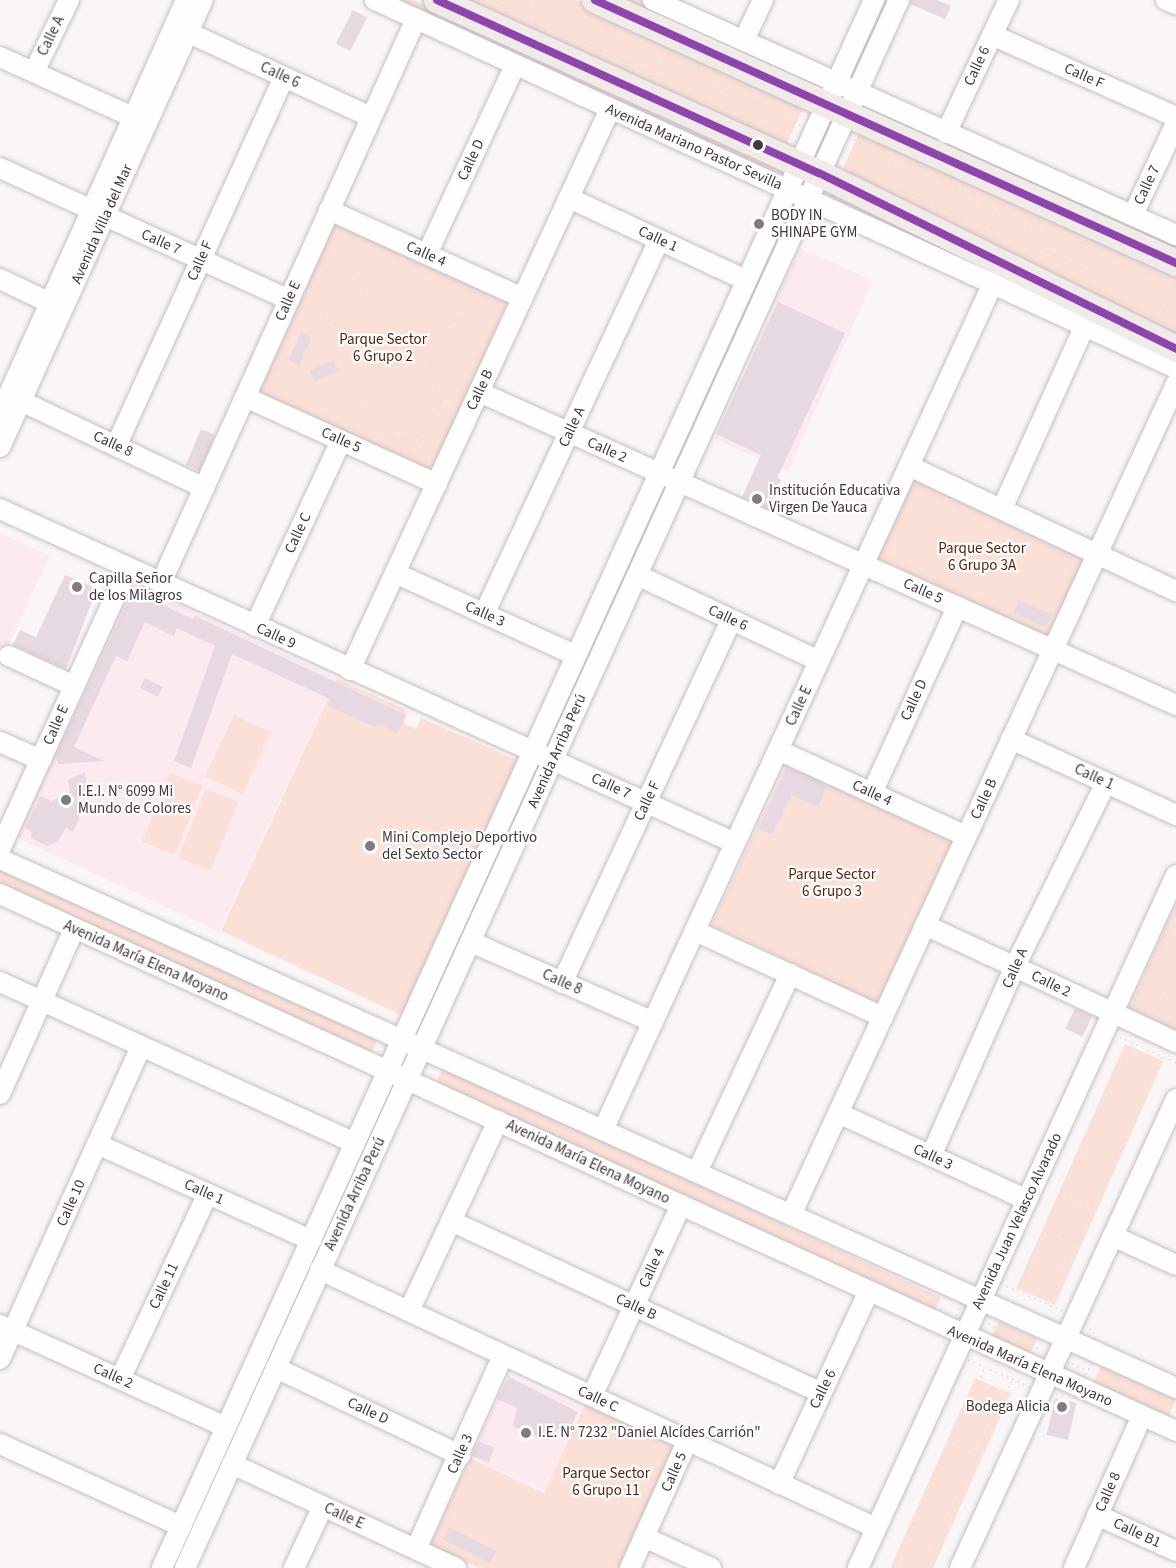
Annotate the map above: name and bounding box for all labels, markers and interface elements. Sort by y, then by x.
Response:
street label: Calle A [34,13,68,59]
street label: Calle 6 [960,43,994,89]
street label: Calle 6 [257,58,303,92]
street label: Calle F [1061,59,1107,93]
street label: Avenida Mariano Pastor Sevilla [603,100,785,194]
street label: Calle D [454,137,488,183]
unlabelled marker [752,139,764,151]
street label: Avenida Villa del Mar [68,161,136,287]
street label: Calle 7 [1130,162,1164,208]
place label: BODY IN SHINAPE GYM [771,206,857,241]
marker: BODY IN SHINAPE GYM [752,217,766,231]
street label: Calle 1 [635,222,681,256]
street label: Calle 7 [138,225,184,259]
street label: Calle 4 [403,237,449,271]
street label: Calle F [183,238,217,284]
street label: Calle E [271,278,305,324]
park label: Parque Sector 6 Grupo 2 [339,330,427,365]
street label: Calle B [463,367,497,413]
street label: Calle A [555,404,589,450]
street label: Calle 5 [318,423,364,457]
street label: Calle 8 [90,427,136,461]
street label: Calle 2 [584,433,630,467]
place label: Institución Educativa Virgen De Yauca [769,481,900,516]
marker: Institución Educativa Virgen De Yauca [750,492,764,506]
street label: Calle C [281,510,315,556]
park label: Parque Sector 6 Grupo 3A [938,539,1026,574]
place label: Capilla Señor de los Milagros [89,569,182,604]
street label: Calle 5 [900,574,946,608]
marker: Capilla Señor de los Milagros [70,580,84,594]
street label: Calle 3 [462,597,508,631]
street label: Calle 6 [705,601,751,635]
street label: Calle 9 [253,619,299,653]
street label: Calle D [897,677,931,723]
street label: Calle E [782,683,816,729]
street label: Avenida Arriba Perú [524,691,590,811]
street label: Calle E [39,702,73,748]
street label: Calle 1 [1071,760,1117,794]
street label: Calle 7 [588,769,634,803]
street label: Calle 4 [849,776,895,810]
street label: Calle B [967,776,1001,822]
street label: Calle F [630,778,664,824]
place label: I.E.I. N° 6099 Mi Mundo de Colores [78,782,191,817]
marker: I.E.I. N° 6099 Mi Mundo de Colores [59,793,73,807]
place label: Mini Complejo Deportivo del Sexto Sector [382,828,537,863]
marker: Mini Complejo Deportivo del Sexto Sector [363,839,377,853]
park label: Parque Sector 6 Grupo 3 [788,865,876,900]
street label: Avenida María Elena Moyano [61,916,231,1006]
street label: Calle A [998,945,1032,991]
street label: Calle 8 [539,965,585,999]
street label: Calle 2 [1028,967,1074,1001]
street label: Avenida María Elena Moyano [503,1116,673,1208]
street label: Avenida Juan Velasco Alvarado [968,1130,1066,1312]
street label: Avenida Arriba Perú [321,1134,389,1254]
street label: Calle 3 [910,1140,956,1174]
street label: Calle 1 [181,1175,227,1209]
street label: Calle 10 [53,1177,89,1229]
street label: Calle 4 [635,1245,669,1291]
street label: Calle 11 [145,1260,183,1312]
street label: Calle B [613,1290,659,1324]
street label: Avenida María Elena Moyano [945,1321,1115,1411]
street label: Calle 2 [90,1359,136,1393]
street label: Calle 6 [806,1366,840,1412]
street label: Calle C [575,1382,621,1416]
street label: Calle D [345,1394,391,1428]
place label: Bodega Alicia [966,1398,1050,1416]
marker: Bodega Alicia [1055,1400,1069,1414]
place label: I.E. N° 7232 "Daniel Alcídes Carrión" [538,1424,761,1442]
marker: I.E. N° 7232 "Daniel Alcídes Carrión" [519,1426,533,1440]
street label: Calle 3 [443,1431,477,1477]
street label: Calle 5 [657,1449,691,1495]
park label: Parque Sector 6 Grupo 11 [562,1464,650,1499]
street label: Calle 8 [1091,1469,1125,1515]
street label: Calle E [321,1499,367,1533]
street label: Calle B1 [1110,1514,1164,1552]

